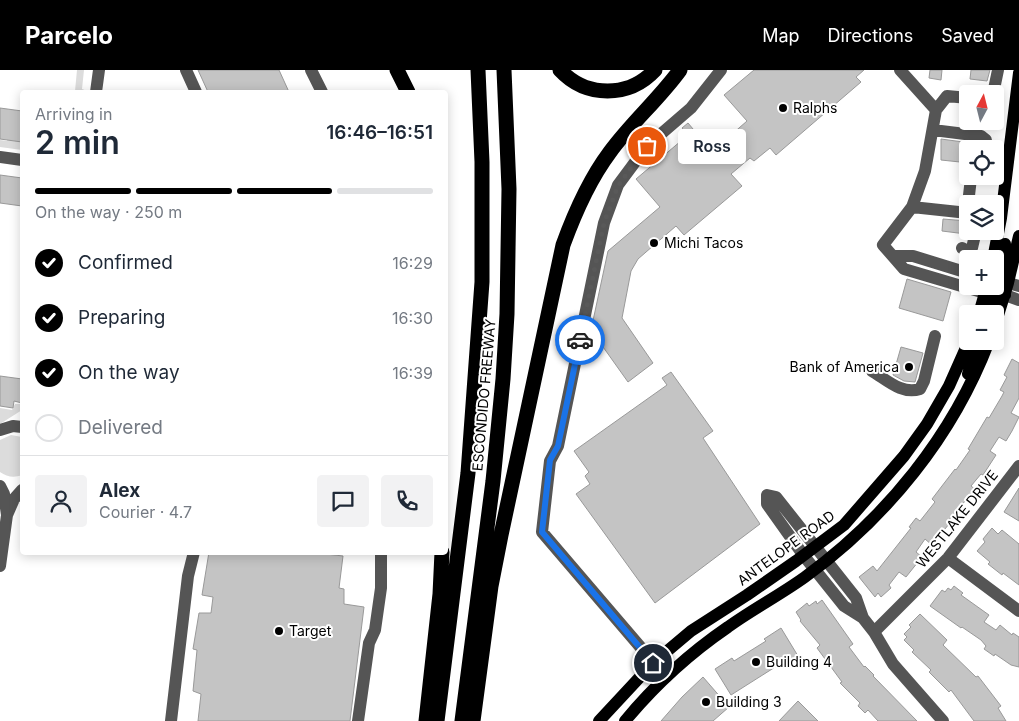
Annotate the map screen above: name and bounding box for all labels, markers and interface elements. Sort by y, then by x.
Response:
text: Parcelo [25,21,113,50]
text: Map [762,25,800,46]
text: Directions [828,25,913,46]
text: Saved [941,25,994,46]
north arrow [959,85,1004,130]
map controls [959,85,1004,350]
place label: Ralphs [793,99,837,116]
marker: Ralphs [777,102,789,114]
text: Arriving in [35,104,112,124]
text: 16:46–16:51 [326,121,433,144]
text: 2 min [35,123,120,162]
pin [626,125,668,167]
callout: Ross [677,128,744,164]
icon: bag [633,132,661,160]
text: Ross [693,136,731,156]
button: locate [959,140,1004,185]
button: layers [959,195,1004,240]
text: On the way · 250 m [35,202,182,222]
place label: Michi Tacos [664,234,743,251]
marker: Michi Tacos [648,237,660,249]
icon: check [35,249,63,277]
button: + [959,250,1004,295]
text: Confirmed [78,251,173,274]
text: 16:29 [392,253,433,273]
icon: check [35,304,63,332]
button: − [959,305,1004,350]
text: Preparing [78,306,165,329]
text: 16:30 [392,308,433,328]
courier [555,315,605,365]
street label: ESCONDIDO FREEWAY [468,318,499,472]
icon: car [566,326,594,354]
place label: Bank of America [790,358,899,375]
icon: check [35,359,63,387]
text: On the way [78,361,180,384]
marker: Bank of America [903,361,915,373]
text: 16:39 [392,363,433,383]
text: Delivered [78,416,163,439]
street label: WESTLAKE DRIVE [912,467,1001,571]
button: person [35,475,87,527]
button: chat [317,475,369,527]
button: phone [381,475,433,527]
text: Alex [99,479,140,502]
text: Courier · 4.7 [99,502,192,522]
street label: ANTELOPE ROAD [734,507,838,589]
place label: Target [289,622,332,639]
marker: Target [273,625,285,637]
pin [632,642,674,684]
icon: home [639,649,667,677]
place label: Building 4 [766,653,832,670]
marker: Building 4 [750,656,762,668]
place label: Building 3 [716,693,782,710]
marker: Building 3 [700,696,712,708]

